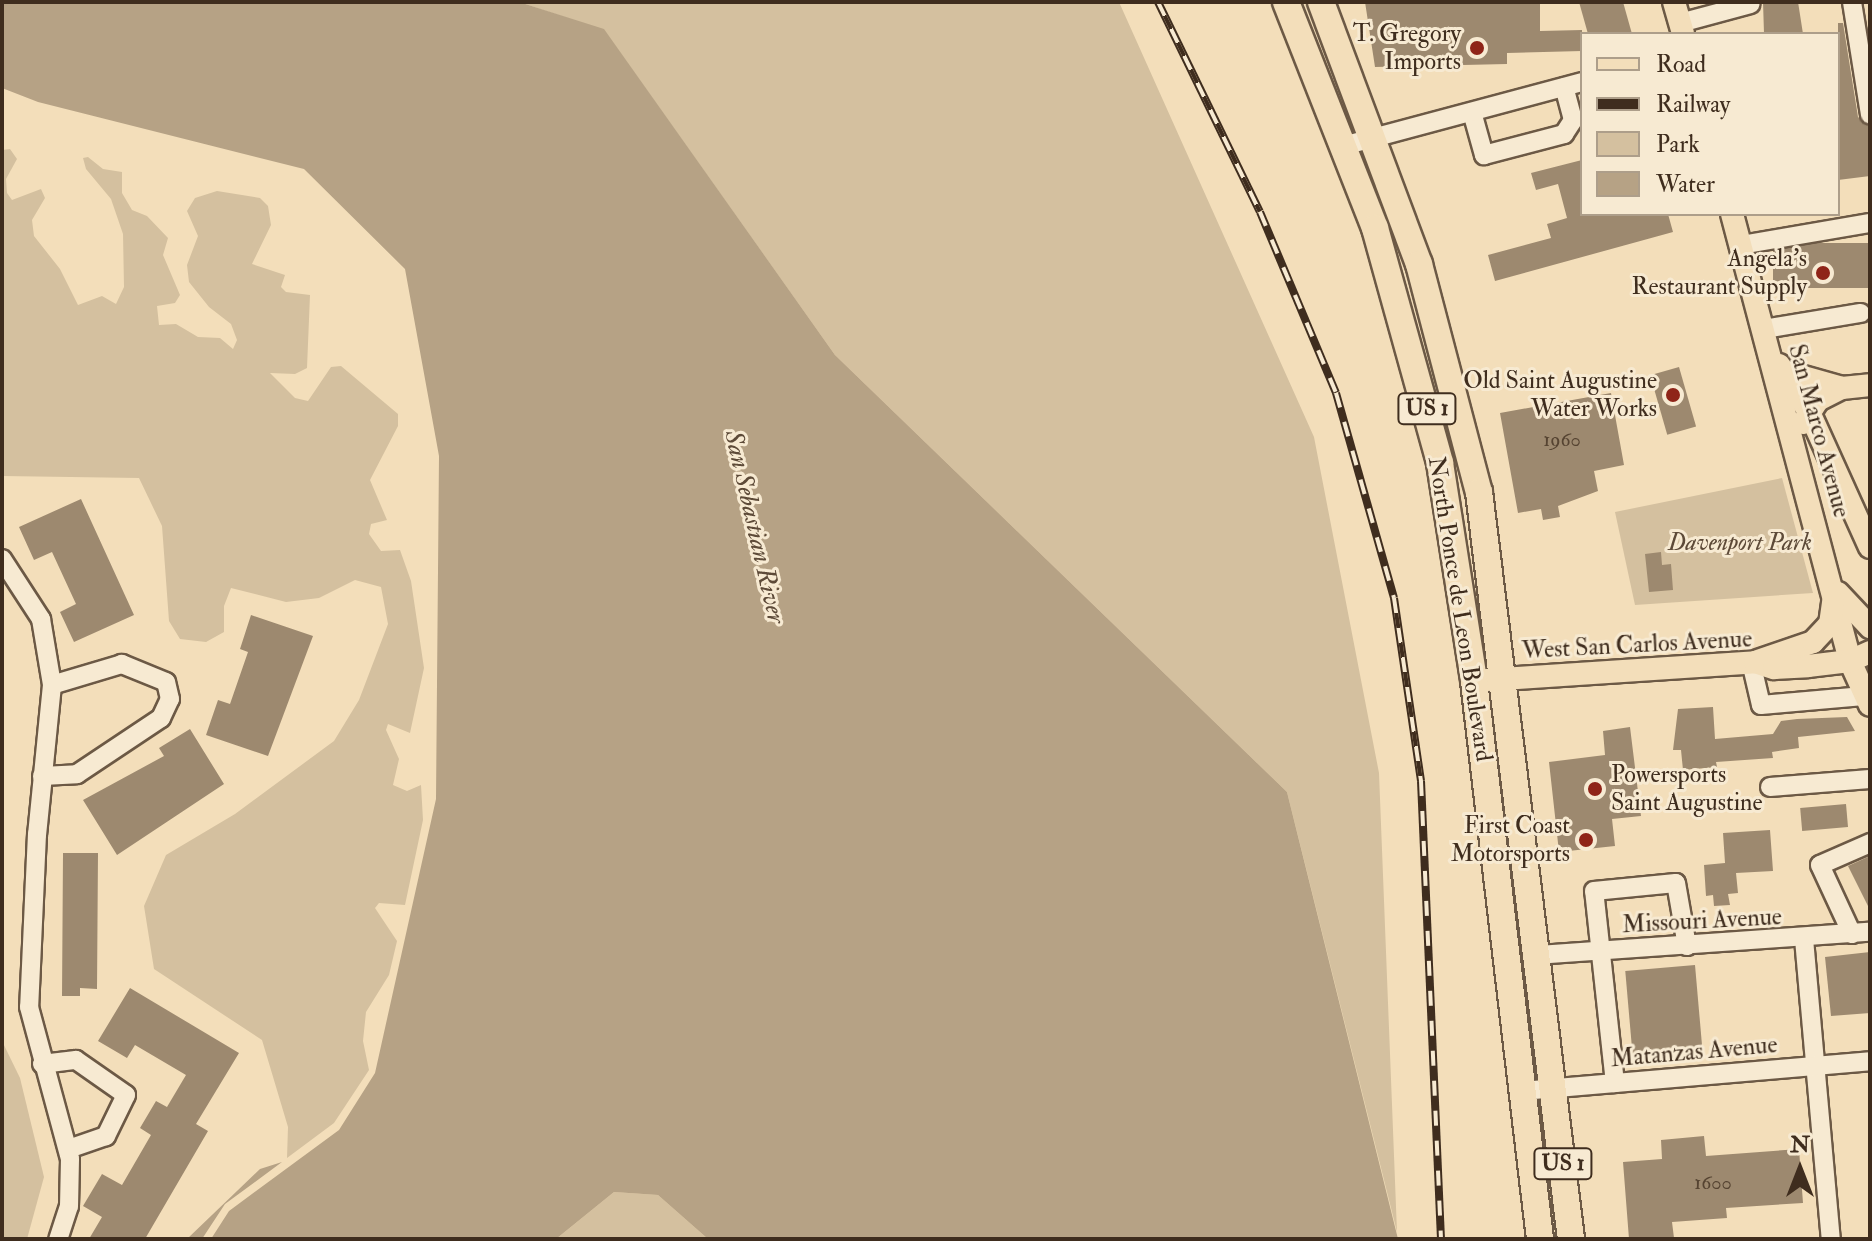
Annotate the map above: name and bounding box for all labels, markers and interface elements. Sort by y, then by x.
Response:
place label: T. Gregory Imports [1353,20,1461,76]
legend [1580,32,1840,216]
marker: T. Gregory Imports [1468,39,1486,57]
text: Road [1656,49,1706,80]
text: Railway [1656,89,1730,120]
text: Park [1656,129,1700,160]
text: Water [1656,169,1715,200]
place label: Angela's Restaurant Supply [1631,245,1807,301]
marker: Angela's Restaurant Supply [1814,264,1832,282]
street label: San Marco Avenue [1782,341,1856,521]
place label: Old Saint Augustine Water Works [1463,367,1657,423]
marker: Old Saint Augustine Water Works [1664,386,1682,404]
road number: US 1 [1397,391,1457,427]
house number: 1960 [1543,427,1581,451]
water label: San Sebastian River [717,428,791,626]
street label: North Ponce de Leon Boulevard [1422,454,1498,764]
park label: Davenport Park [1668,529,1812,557]
street label: West San Carlos Avenue [1521,625,1753,665]
place label: Powersports Saint Augustine [1611,761,1762,817]
marker: Powersports Saint Augustine [1586,780,1604,798]
place label: First Coast Motorsports [1451,812,1570,868]
marker: First Coast Motorsports [1577,831,1595,849]
street label: Missouri Avenue [1621,902,1783,940]
street label: Matanzas Avenue [1609,1030,1779,1074]
north arrow [1760,1129,1840,1209]
text: N [1790,1131,1810,1159]
road number: US 1 [1533,1146,1593,1182]
house number: 1600 [1694,1170,1732,1194]

